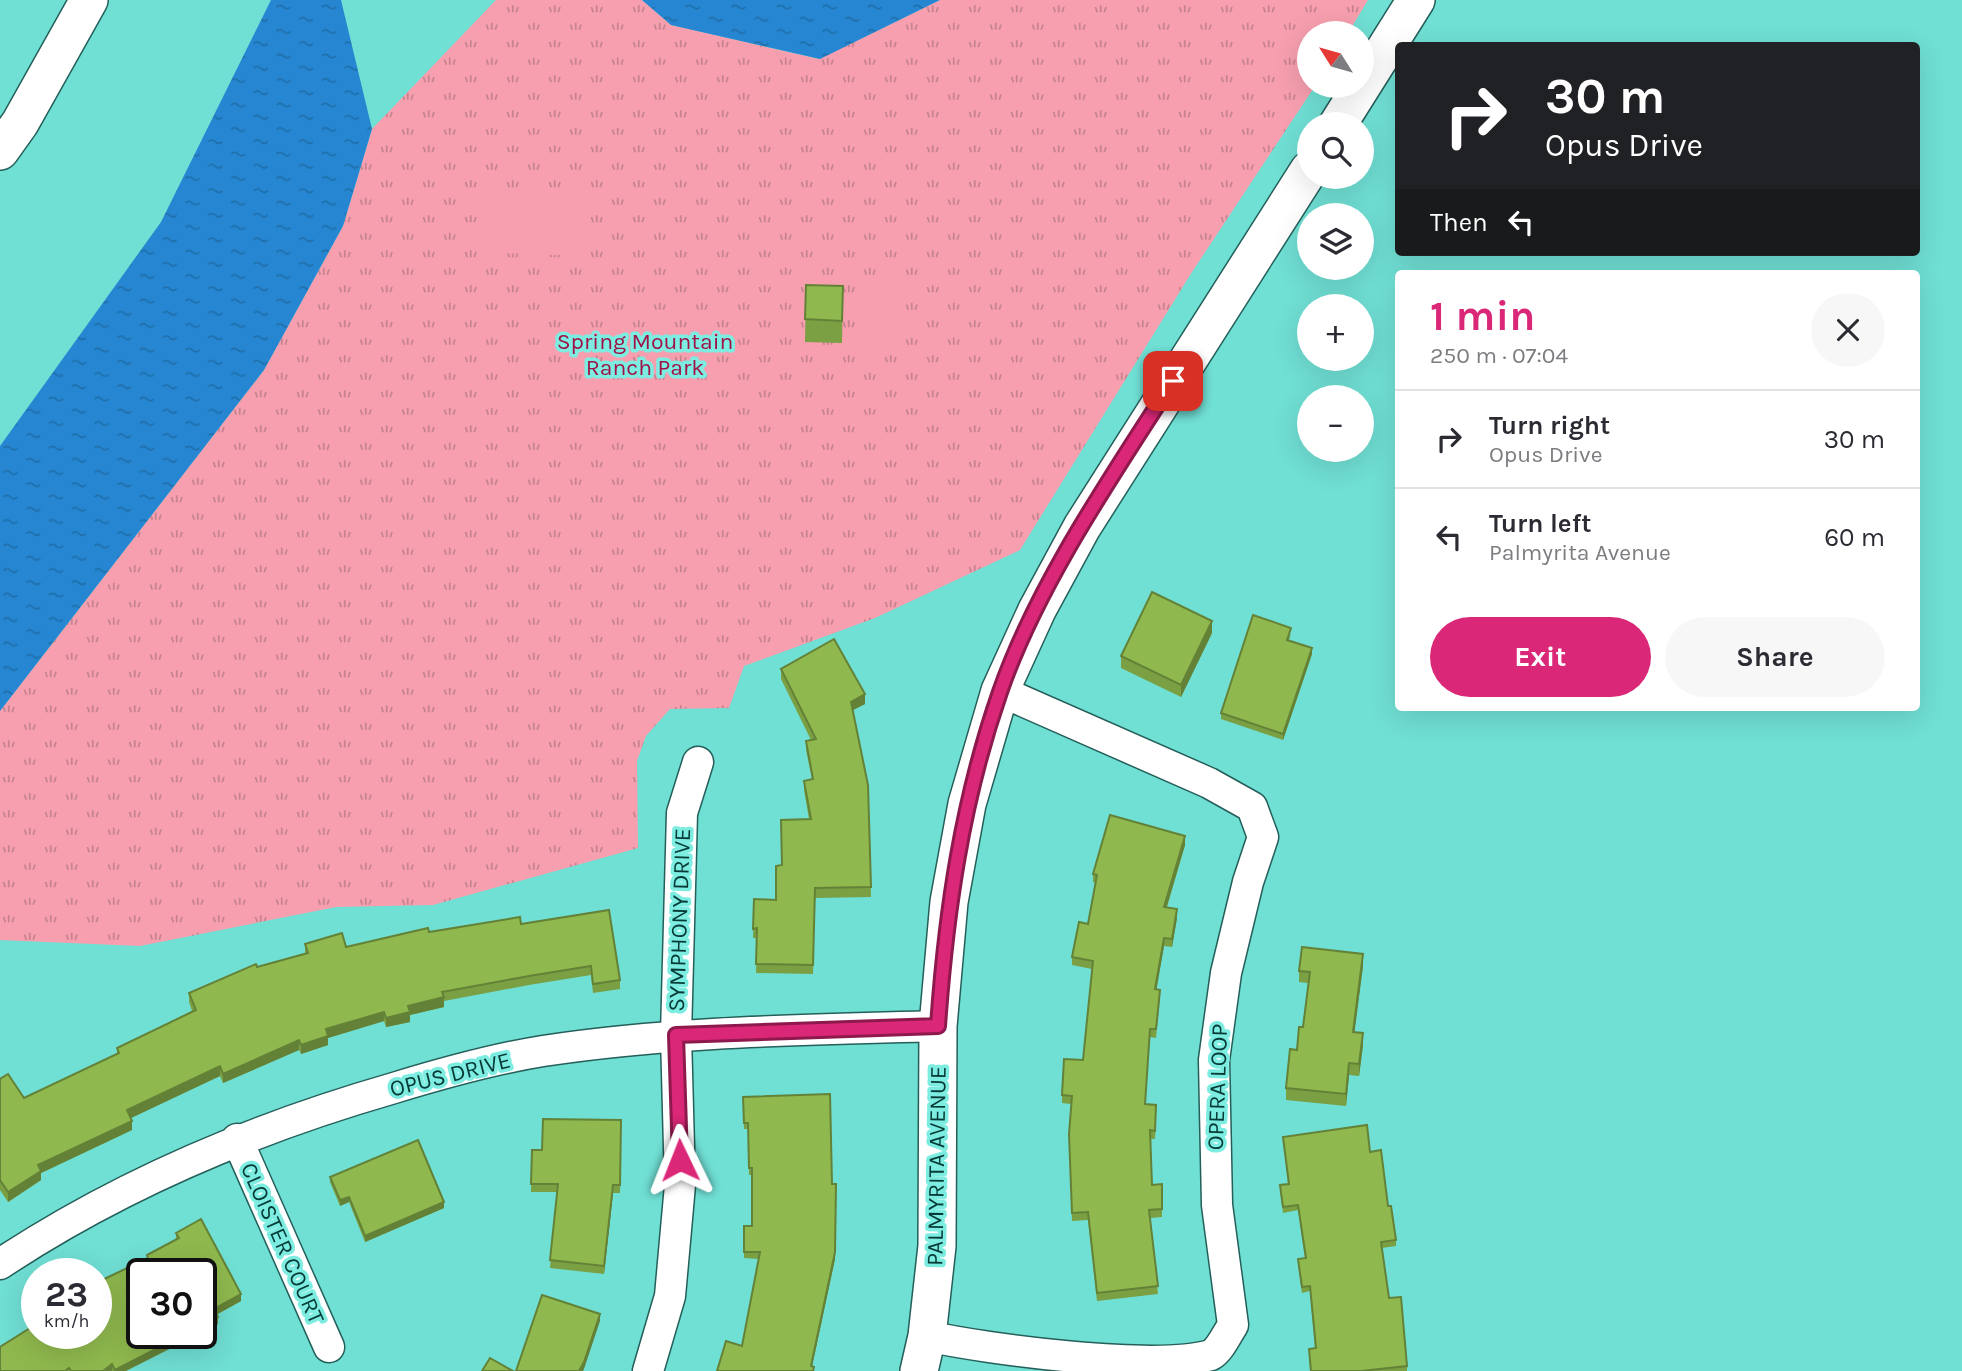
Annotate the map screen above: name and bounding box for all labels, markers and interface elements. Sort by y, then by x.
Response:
north arrow [1297,21,1374,98]
map controls [1297,21,1374,462]
text: 30 m [1545,68,1665,125]
icon: right [1430,70,1521,161]
button: search [1297,112,1374,189]
text: Opus Drive [1545,127,1703,164]
button: layers [1297,203,1374,280]
icon: left [1502,203,1540,241]
text: Then [1430,207,1488,238]
text: 1 min [1430,291,1535,341]
button: close [1811,293,1885,367]
button: + [1297,294,1374,371]
park label: Spring Mountain Ranch Park [557,328,733,381]
text: 250 m · 07:04 [1430,342,1568,369]
pin [1143,351,1203,411]
icon: arrive [1154,362,1192,400]
button: − [1297,385,1374,462]
text: Turn right [1489,410,1610,441]
icon: right [1430,420,1468,458]
text: 30 m [1824,424,1885,455]
text: Opus Drive [1489,441,1602,468]
text: Turn left [1489,508,1591,539]
icon: left [1430,518,1468,556]
text: 60 m [1824,522,1885,553]
text: Palmyrita Avenue [1489,539,1671,566]
button: Exit [1430,617,1651,697]
button: Share [1665,617,1885,697]
street label: SYMPHONY DRIVE [663,828,696,1012]
street label: OPERA LOOP [1202,1023,1233,1151]
street label: OPUS DRIVE [387,1046,513,1103]
street label: PALMYRITA AVENUE [921,1066,952,1266]
position arrow [643,1123,717,1197]
street label: CLOISTER COURT [235,1158,330,1328]
speed limit sign: 30 [126,1258,217,1349]
text: 23 [45,1274,88,1315]
text: km/h [44,1310,89,1332]

